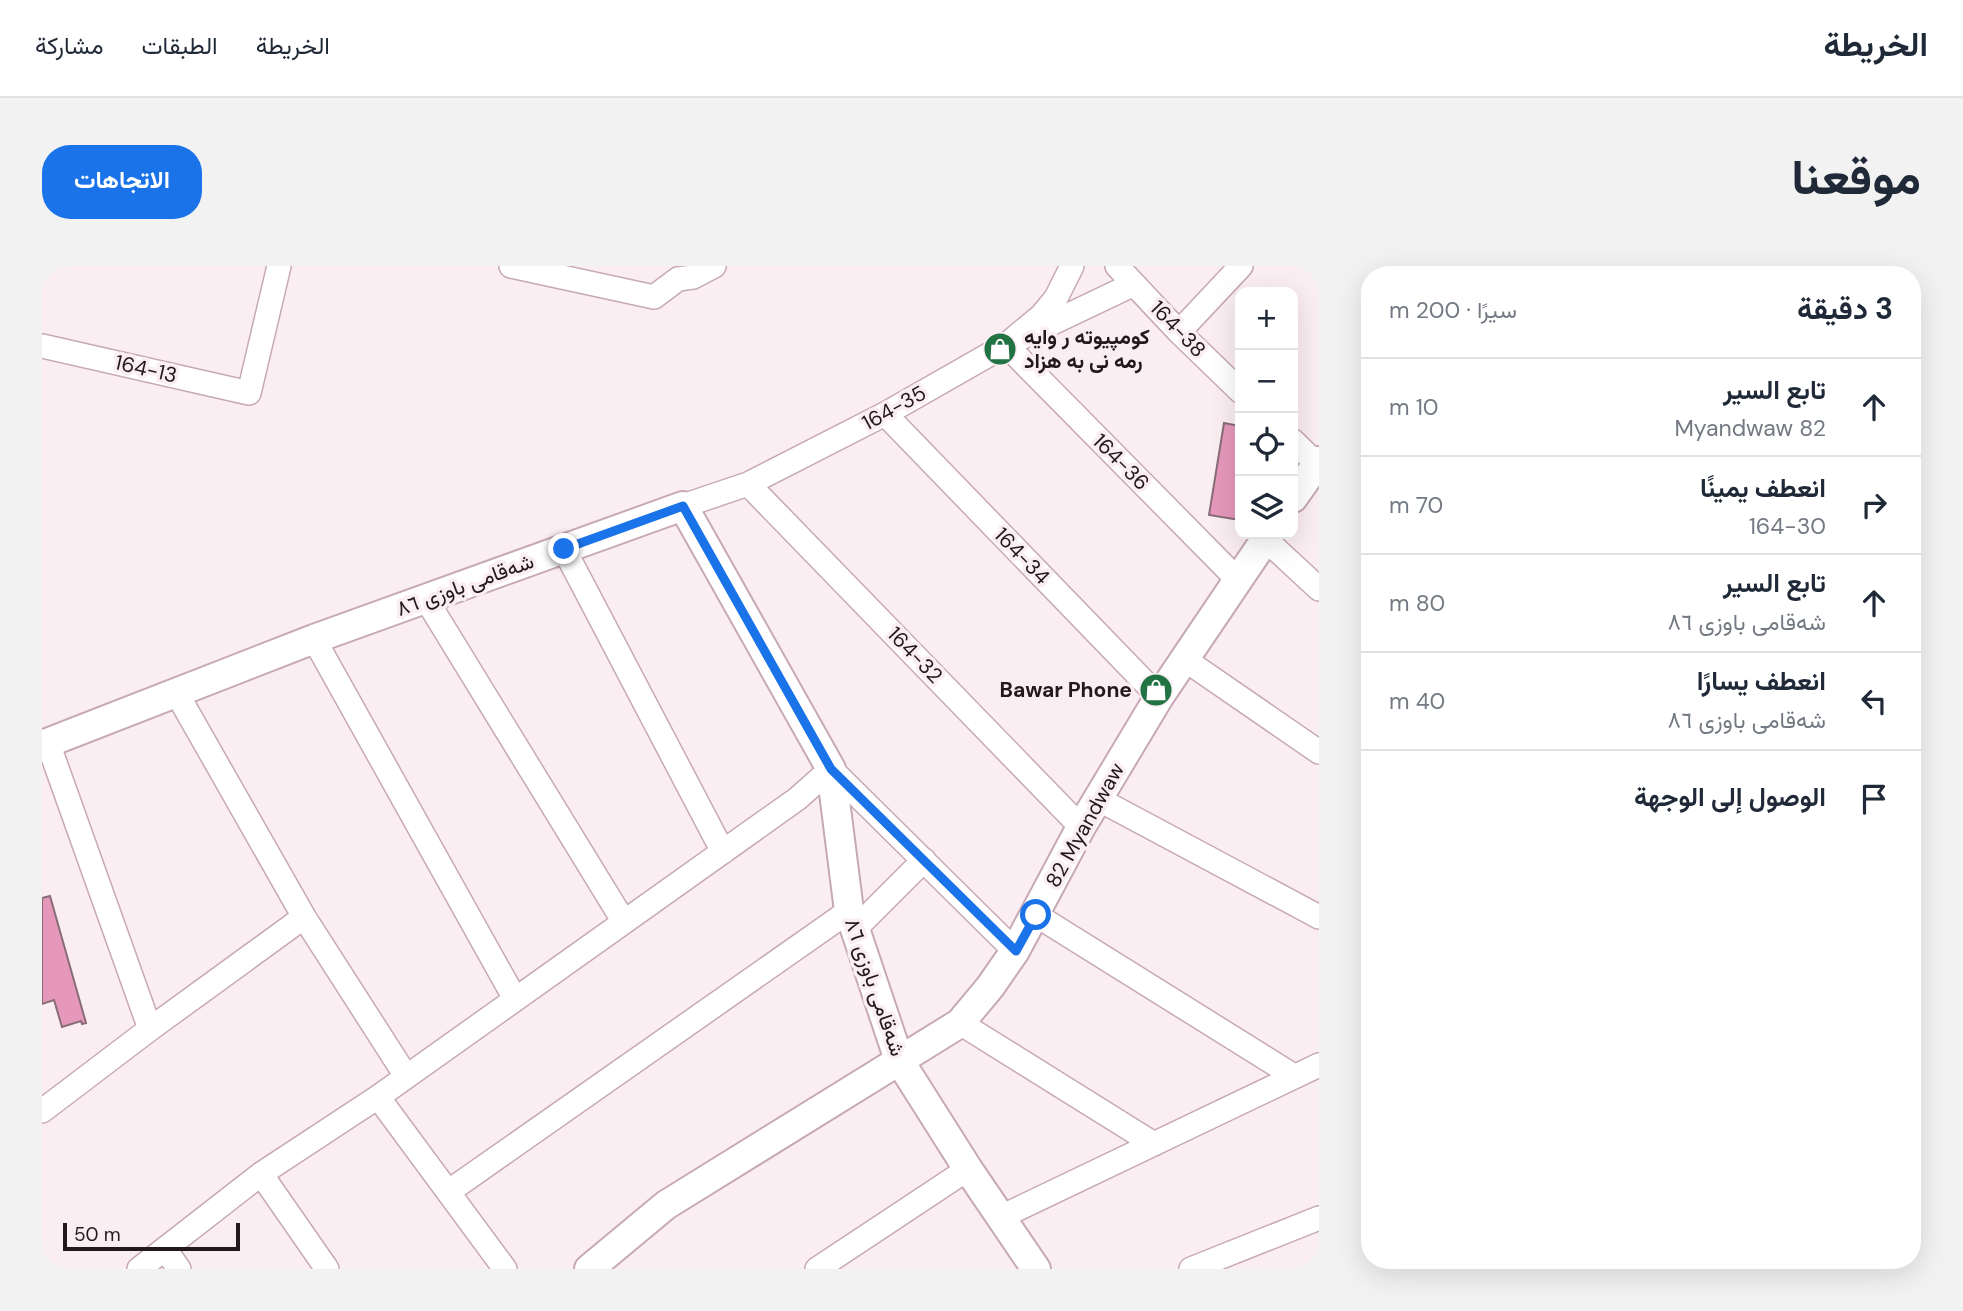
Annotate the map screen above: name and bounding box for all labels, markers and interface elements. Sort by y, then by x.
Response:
text: الخريطة [1824,23,1928,66]
text: مشاركة [35,30,103,61]
text: الطبقات [141,30,218,61]
text: الخريطة [256,30,330,61]
button: الاتجاهات [42,145,202,219]
text: موقعنا [1791,145,1921,209]
map controls [1235,287,1298,539]
button: + [1235,287,1298,350]
text: 3 دقيقة [1797,289,1893,328]
street label: 164-38 [1144,294,1212,364]
text: سيرًا · 200 m [1389,295,1517,325]
place label: کومپیوته ر وایه رمه نی به هزاد [1024,323,1150,375]
shop icon: کومپیوته ر وایه رمه نی به هزاد [981,330,1019,368]
street label: 164-13 [112,348,180,390]
button: − [1235,350,1298,413]
text: تابع السير [1723,373,1826,407]
street label: 164-35 [857,379,931,437]
icon: ahead [1855,388,1893,426]
text: 10 m [1389,392,1439,422]
button: locate [1235,413,1298,476]
text: 82 Myandwaw [1675,413,1826,443]
street label: 164-36 [1087,428,1155,496]
text: انعطف يمينًا [1700,471,1826,505]
button: layers [1235,476,1298,539]
icon: right [1855,486,1893,524]
text: 70 m [1389,490,1443,520]
text: 164-30 [1749,511,1826,541]
street label: 164-34 [988,521,1056,591]
route end [548,533,579,564]
street label: شەقامی باوزی ٨٦ [392,547,538,623]
text: تابع السير [1723,566,1826,600]
icon: ahead [1855,584,1893,622]
text: 80 m [1389,588,1445,618]
text: شەقامی باوزی ٨٦ [1668,607,1826,637]
street label: 164-32 [881,621,949,689]
text: انعطف يسارًا [1697,664,1826,698]
shop icon: Bawar Phone [1137,671,1175,709]
place label: Bawar Phone [1000,676,1132,704]
icon: left [1855,682,1893,720]
text: 40 m [1389,686,1445,716]
text: شەقامی باوزی ٨٦ [1668,705,1826,735]
street label: 82 Myandwaw [1039,758,1131,892]
text: الوصول إلى الوجهة [1634,780,1826,814]
icon: arrive [1855,780,1893,818]
route start [1020,899,1051,930]
street label: شەقامی باوزی ٨٦ [838,914,912,1060]
scale bar [63,1220,240,1252]
text: 50 m [74,1222,121,1247]

